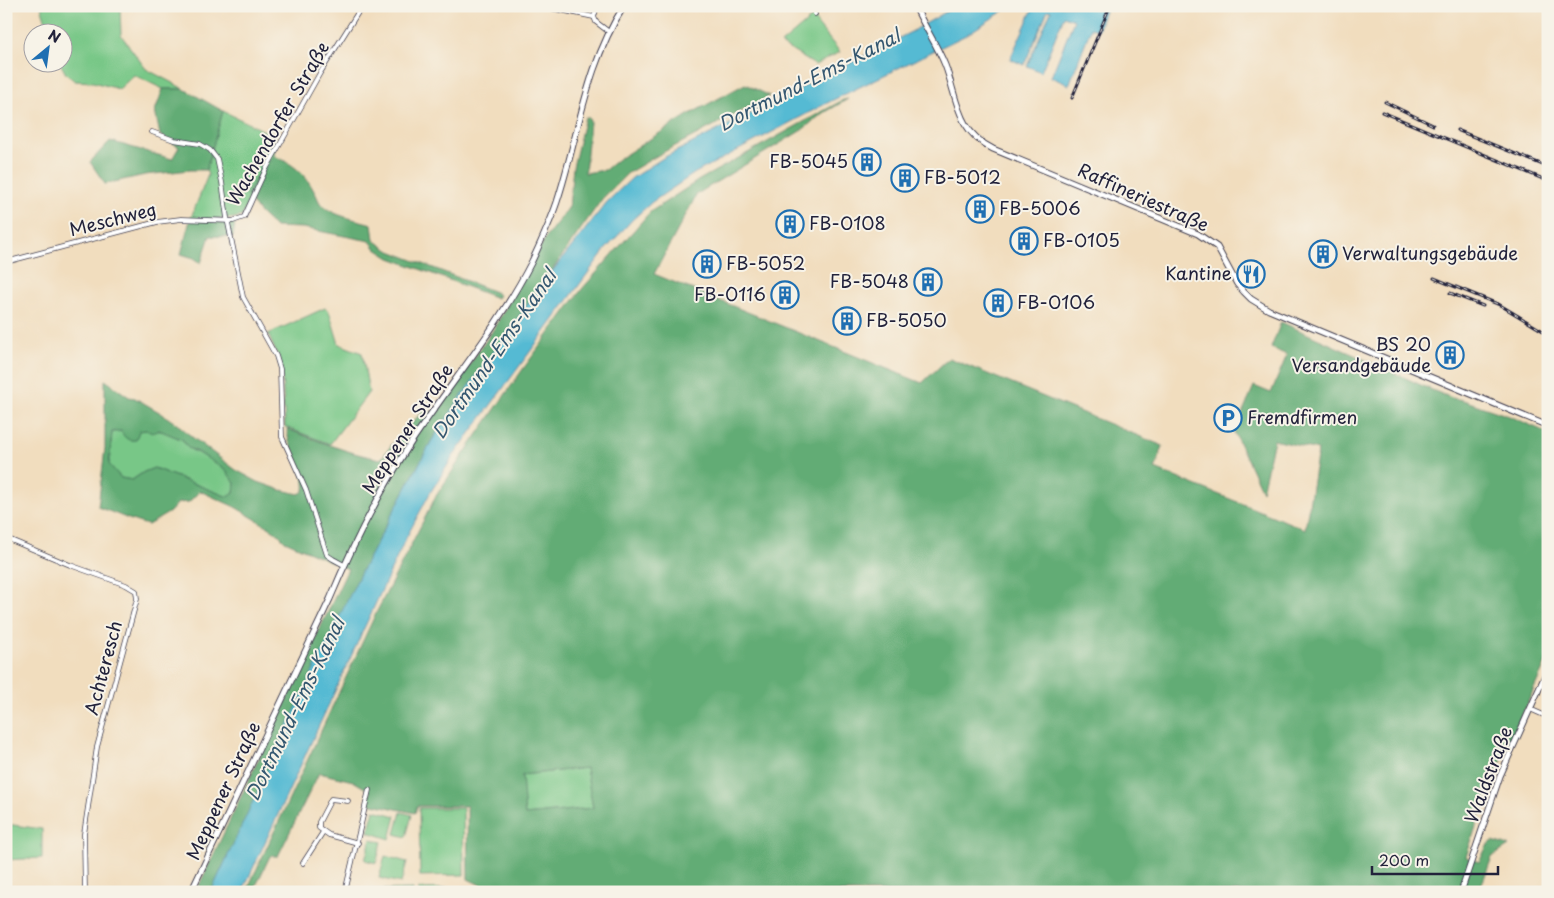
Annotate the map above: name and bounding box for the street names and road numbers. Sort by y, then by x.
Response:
street label: Wachendorfer Straße [219,36,335,210]
street label: Raffineriestraße [1074,156,1214,238]
street label: Meschweg [66,195,159,242]
street label: Meppener Straße [355,358,459,498]
street label: Achteresch [77,617,128,718]
street label: Meppener Straße [179,717,267,864]
street label: Waldstraße [1457,722,1518,827]

